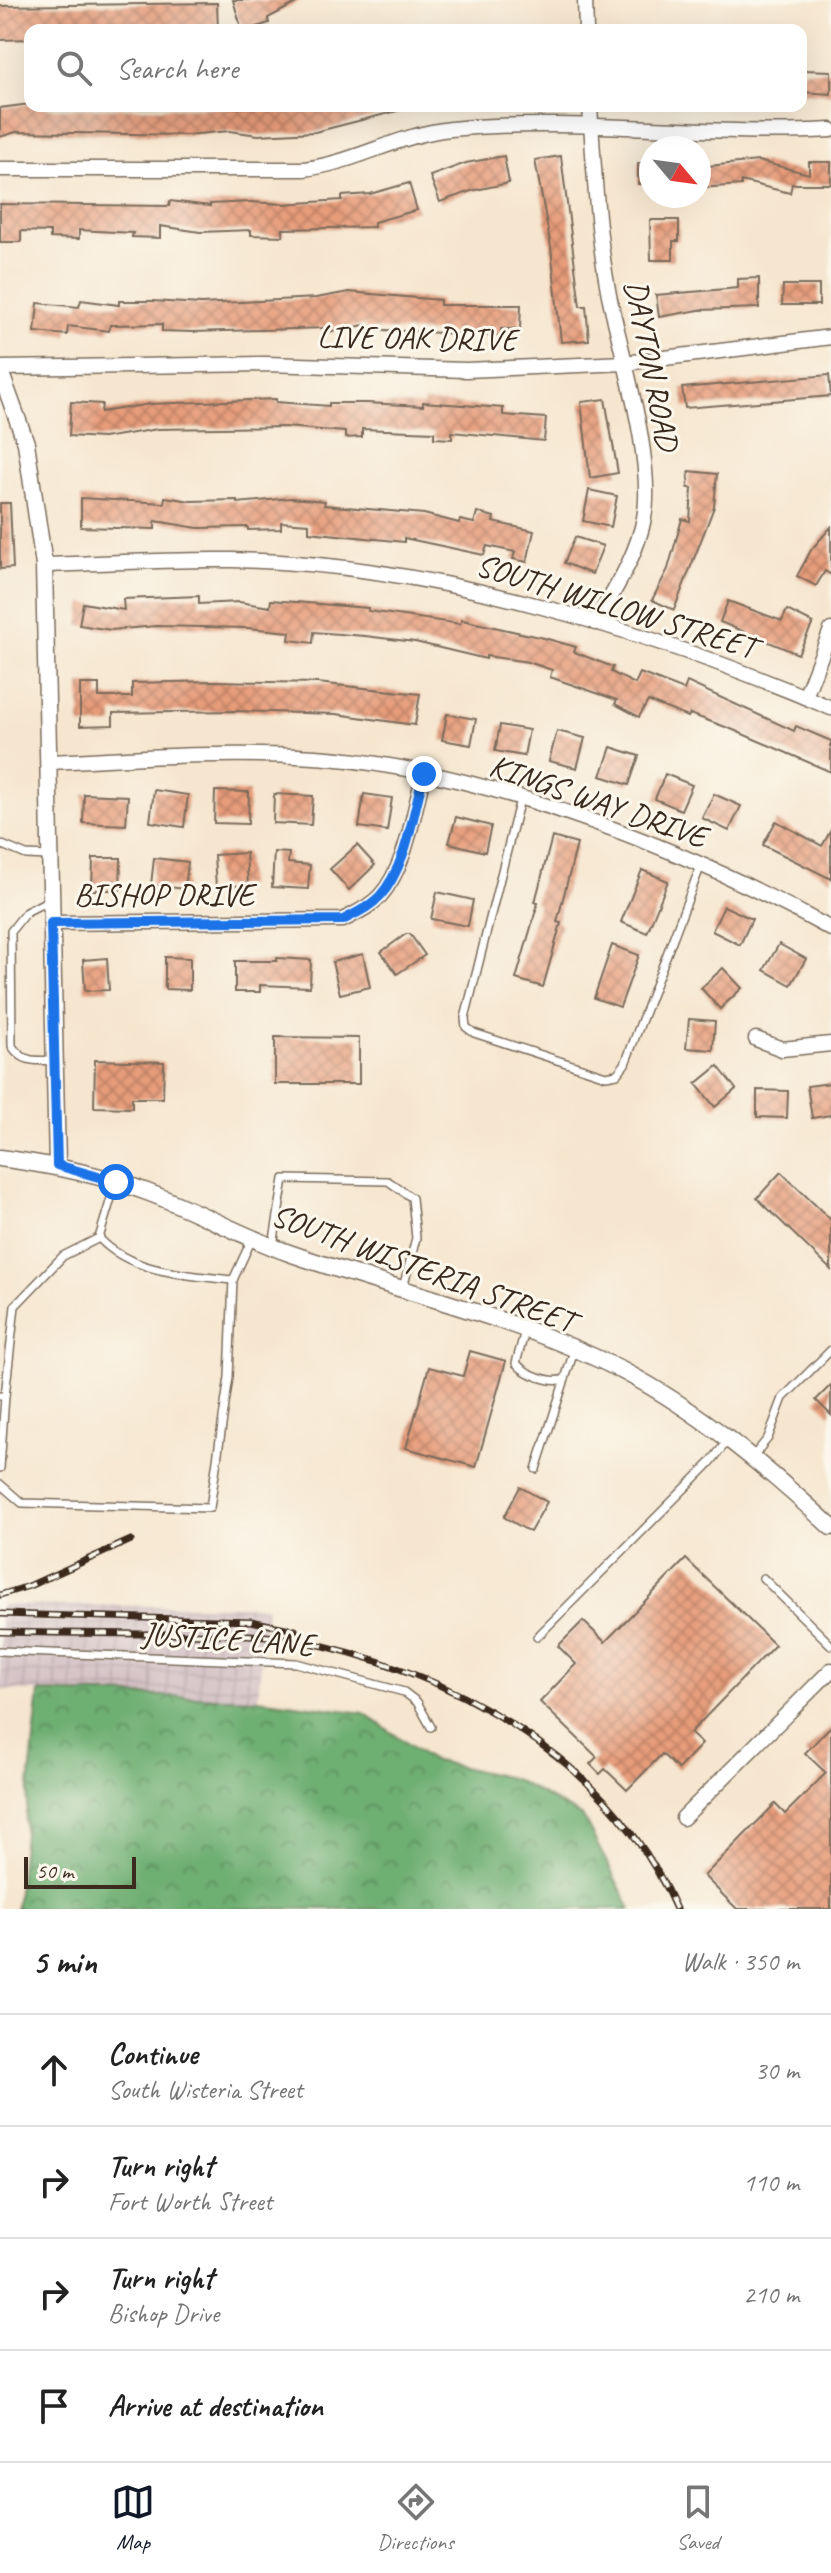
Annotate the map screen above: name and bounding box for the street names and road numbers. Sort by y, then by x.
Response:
street label: DAYTON ROAD [615,277,689,456]
street label: LIVE OAK DRIVE [317,316,522,360]
street label: SOUTH WILLOW STREET [471,544,768,670]
street label: KINGS WAY DRIVE [484,745,716,859]
street label: BISHOP DRIVE [74,874,258,915]
street label: SOUTH WISTERIA STREET [266,1194,587,1344]
street label: JUSTICE LANE [139,1612,320,1666]

